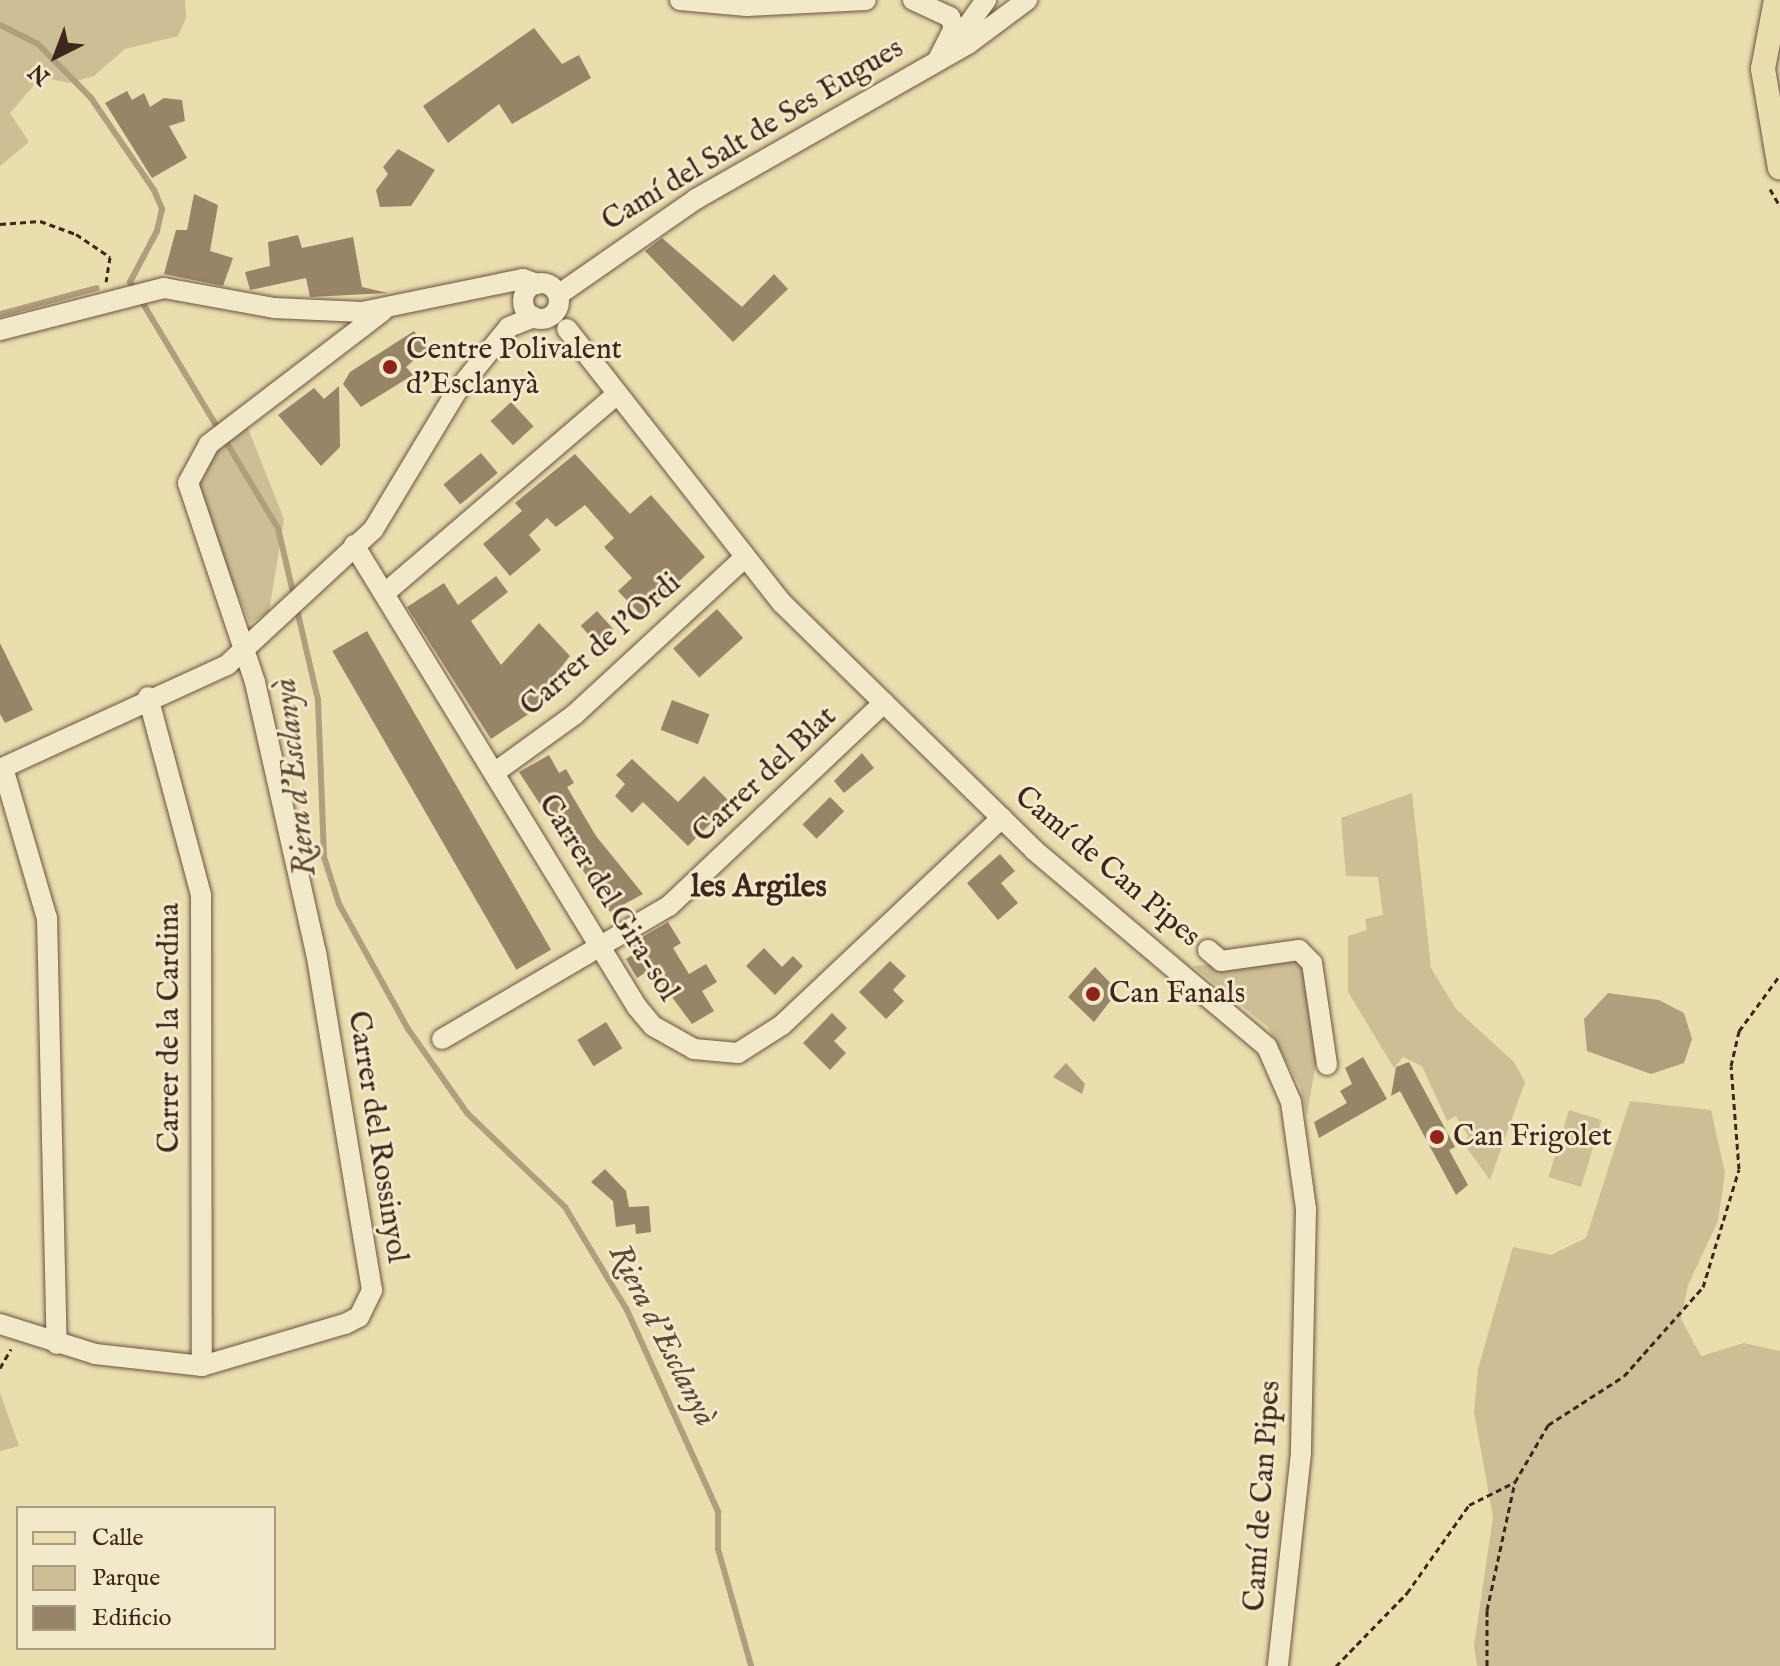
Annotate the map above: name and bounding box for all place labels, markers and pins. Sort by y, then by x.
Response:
place label: Centre Polivalent d'Esclanyà [406,332,622,402]
marker: Centre Polivalent d'Esclanyà [381,358,399,376]
place label: Can Fanals [1109,976,1245,1012]
marker: Can Fanals [1084,985,1102,1003]
place label: Can Frigolet [1453,1119,1612,1155]
marker: Can Frigolet [1428,1128,1446,1146]

